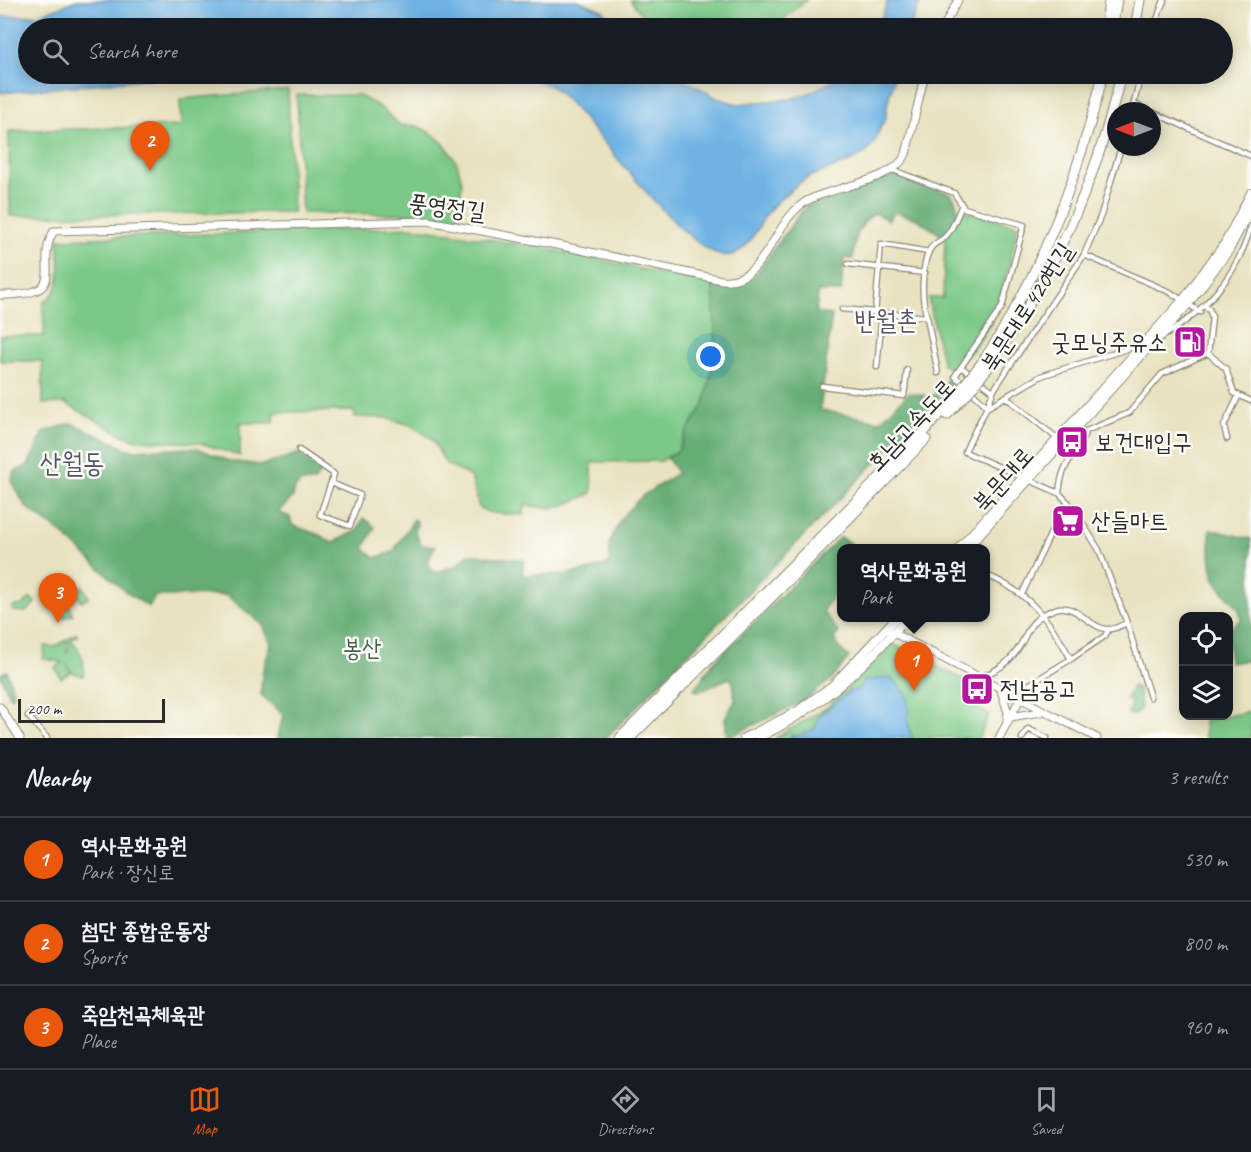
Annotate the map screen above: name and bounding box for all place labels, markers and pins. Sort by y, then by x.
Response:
pin: 2 [130,122,170,171]
fuel station icon: 굿모닝주유소 [1172,324,1208,360]
place label: 굿모닝주유소 [1051,327,1167,357]
bus stop icon: 보건대입구 [1054,424,1090,460]
place label: 보건대입구 [1095,427,1192,457]
supermarket icon: 산들마트 [1050,503,1086,539]
place label: 산들마트 [1091,506,1168,536]
pin: 3 [38,574,78,623]
pin: 1 [894,642,934,691]
bus stop icon: 전남공고 [959,671,995,707]
place label: 전남공고 [1000,674,1077,704]

